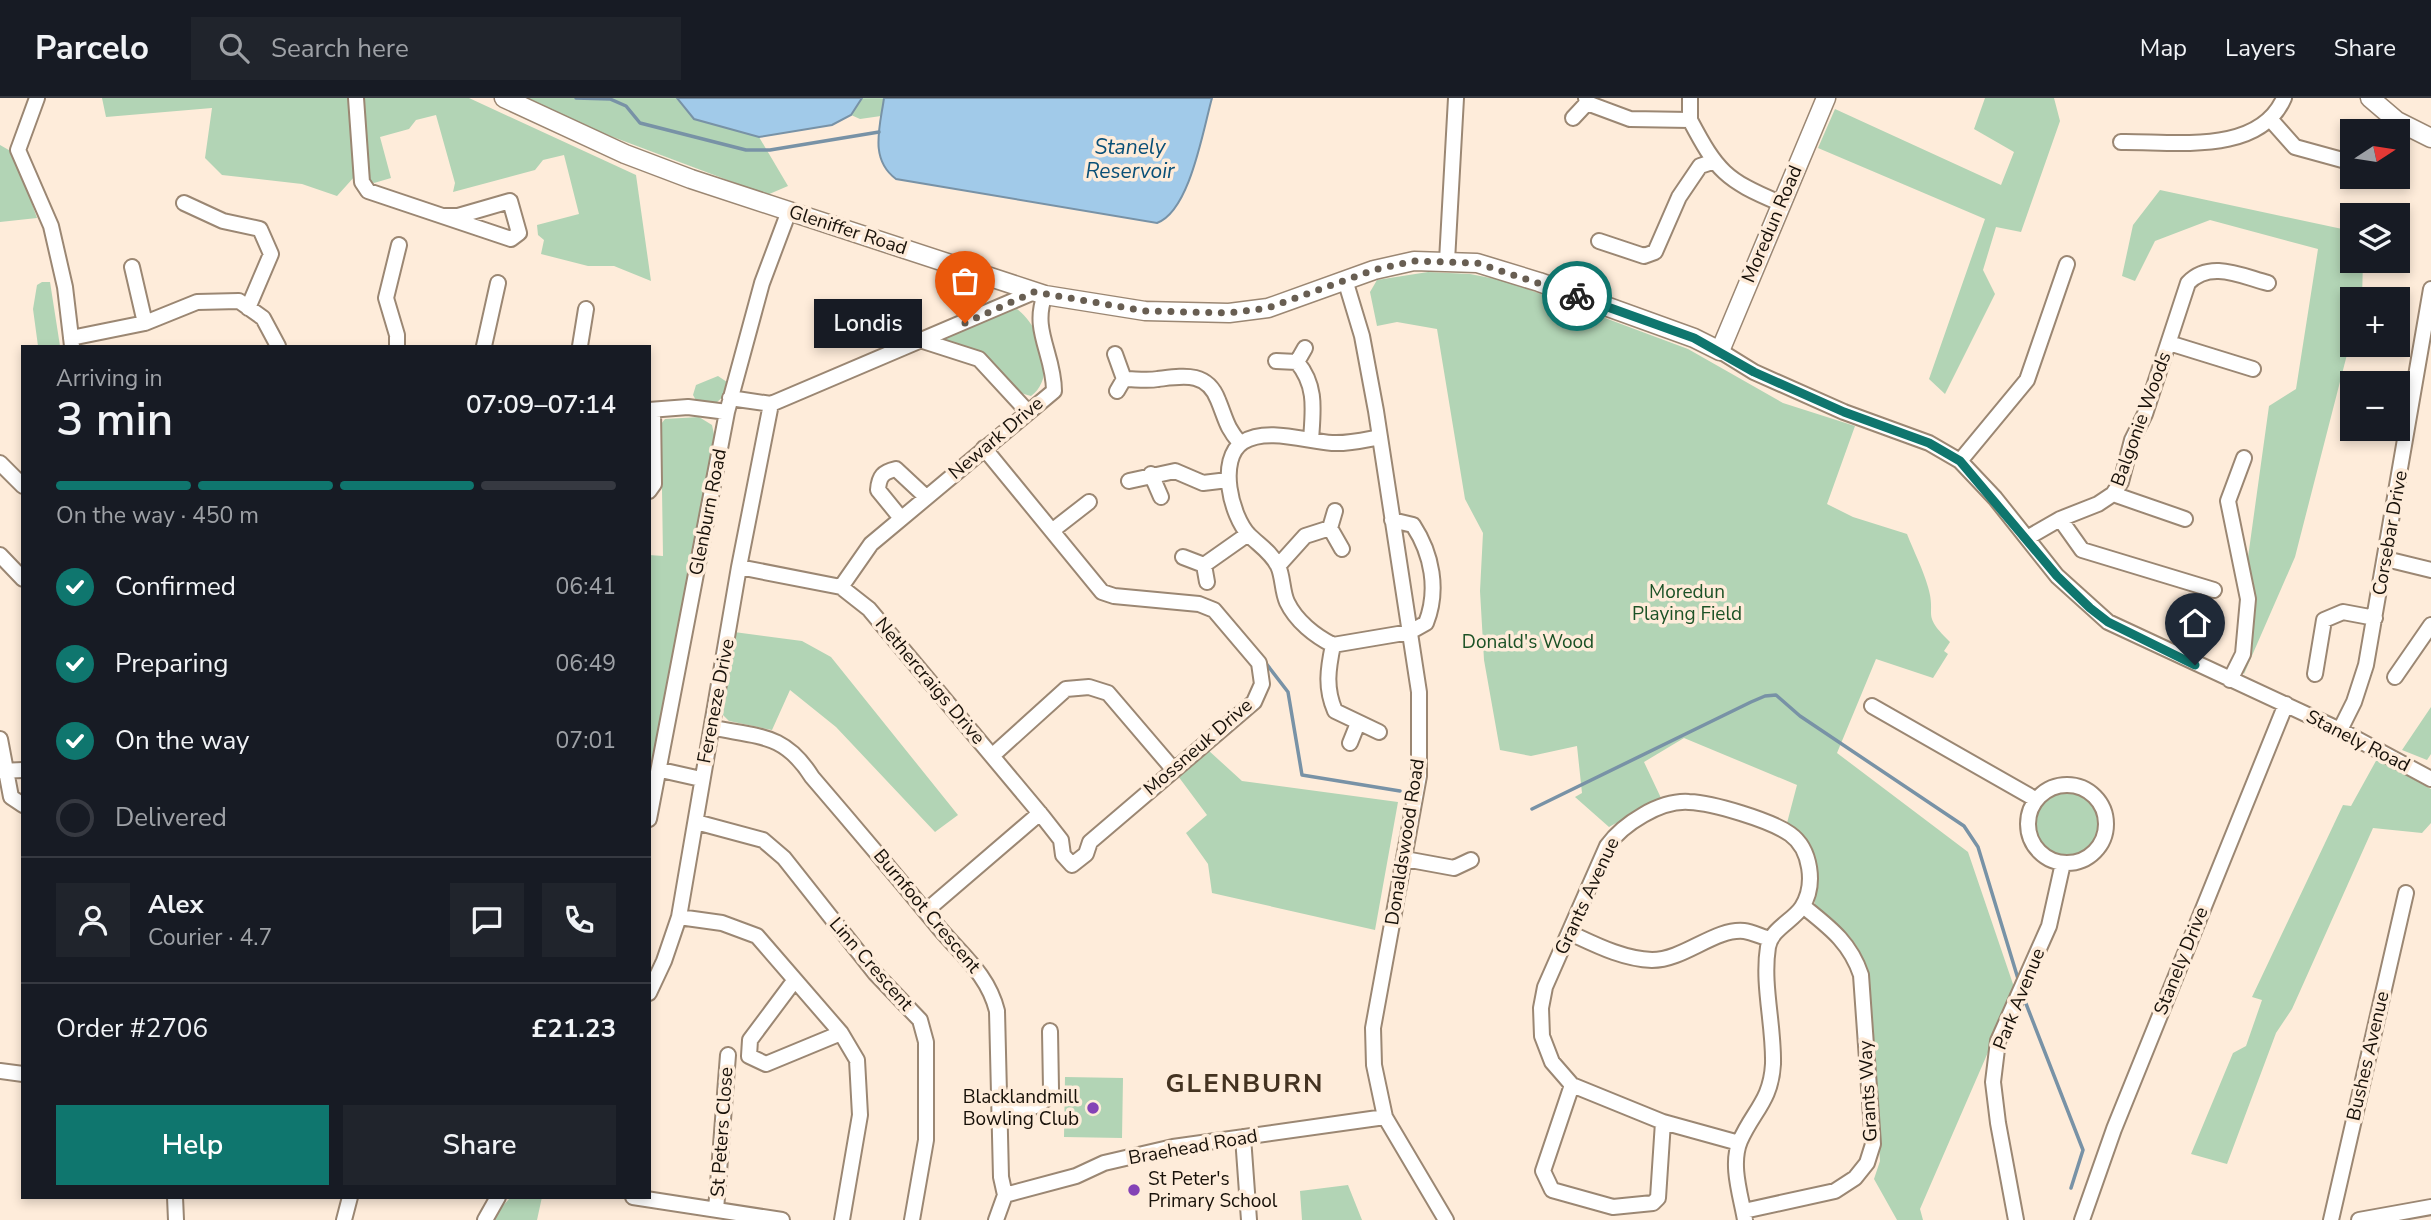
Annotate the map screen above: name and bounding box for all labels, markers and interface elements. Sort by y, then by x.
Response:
search box [191,17,681,80]
text: Parcelo [35,26,149,71]
icon: search [215,29,253,67]
text: Search here [271,31,409,66]
text: Map [2140,32,2187,64]
text: Layers [2225,32,2296,64]
text: Share [2334,32,2396,64]
north arrow [2340,119,2410,189]
map controls [2340,119,2410,441]
water label: Stanely Reservoir [1085,133,1175,185]
street label: Moredun Road [1736,161,1808,287]
street label: Gleniffer Road [786,199,910,261]
button: layers [2340,203,2410,273]
pin [935,251,995,323]
courier [1542,261,1612,331]
icon: bag [946,262,984,300]
icon: bike [1558,277,1596,315]
button: + [2340,287,2410,357]
callout: Londis [814,299,923,348]
text: Londis [833,308,903,339]
street label: Balgonie Woods [2105,348,2177,490]
text: Arriving in [56,363,163,394]
button: − [2340,371,2410,441]
text: 07:09–07:14 [466,387,616,422]
text: 3 min [56,388,173,451]
street label: Newark Drive [943,391,1049,485]
street label: Glenburn Road [683,446,733,578]
street label: Corsebar Drive [2366,468,2414,598]
text: On the way · 450 m [56,500,259,531]
icon: check [56,568,94,606]
text: Confirmed [115,569,236,604]
text: 06:41 [556,571,616,602]
park label: Moredun Playing Field [1632,579,1742,627]
pin [2165,593,2225,665]
icon: home [2176,604,2214,642]
street label: Nethercraigs Drive [869,612,991,750]
park label: Donald's Wood [1462,629,1594,655]
street label: Fereneze Drive [691,636,741,766]
icon: check [56,645,94,683]
text: Preparing [115,646,228,681]
text: 06:49 [556,648,616,679]
street label: Mossneuk Drive [1138,693,1258,801]
street label: Stanely Road [2302,704,2414,778]
icon: check [56,722,94,760]
text: On the way [115,723,249,758]
text: 07:01 [556,725,616,756]
street label: Donaldswood Road [1379,757,1431,927]
text: Delivered [115,800,227,835]
street label: Grants Avenue [1548,833,1626,959]
street label: Burnfoot Crescent [867,843,987,979]
button: person [56,883,130,957]
button: chat [450,883,524,957]
button: phone [542,883,616,957]
text: Alex [148,887,204,922]
street label: Stanely Drive [2148,903,2214,1019]
street label: Linn Crescent [823,912,919,1017]
text: Courier · 4.7 [148,922,272,953]
street label: Park Avenue [1987,944,2051,1054]
street label: Bushes Avenue [2340,989,2396,1123]
text: Order #2706 [56,1011,208,1046]
text: £21.23 [532,1011,616,1046]
street label: Grants Way [1852,1039,1884,1142]
street label: St Peters Close [704,1066,740,1198]
district label: GLENBURN [1165,1066,1325,1101]
place label: Blacklandmill Bowling Club [963,1084,1079,1132]
marker: Blacklandmill Bowling Club [1085,1100,1101,1116]
button: Help [56,1105,329,1185]
button: Share [343,1105,616,1185]
street label: Braehead Road [1126,1123,1260,1171]
place label: St Peter's Primary School [1148,1166,1278,1214]
marker: St Peter's Primary School [1126,1182,1142,1198]

